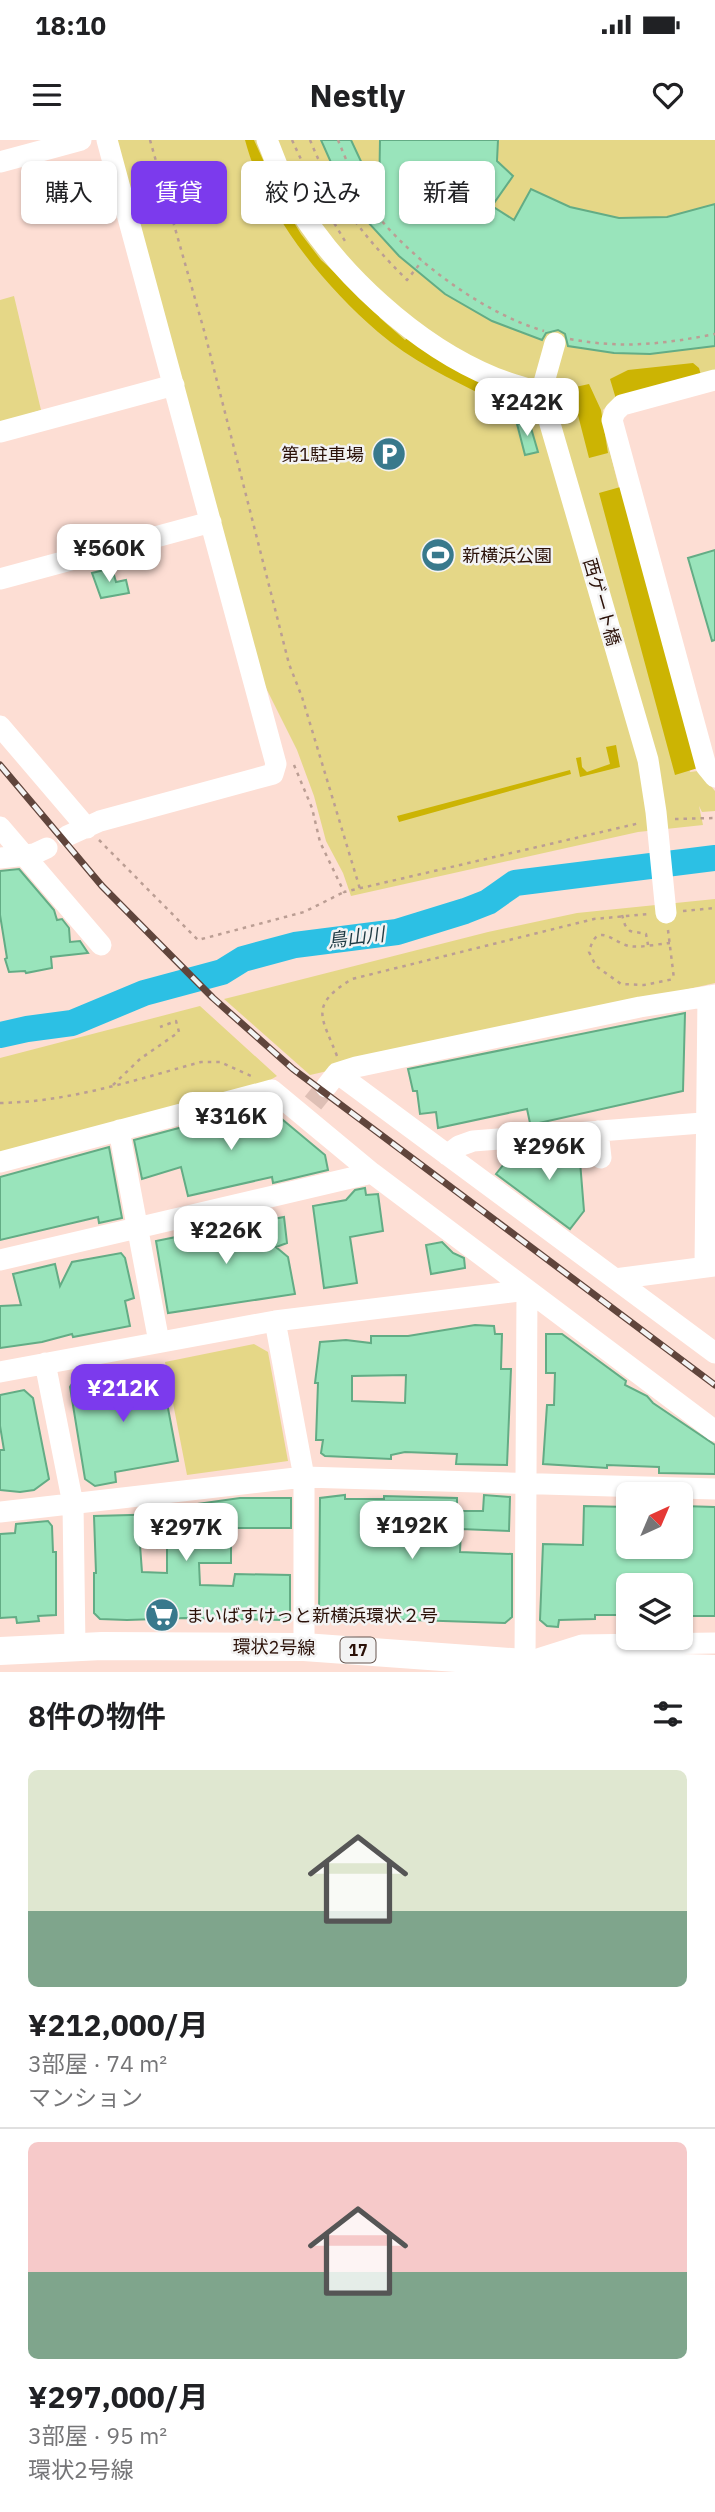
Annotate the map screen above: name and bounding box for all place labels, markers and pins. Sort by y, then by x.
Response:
pin: ¥242K [478,378,576,438]
parking icon: 第1駐車場 [370,435,408,473]
place label: 第1駐車場 [281,443,364,466]
pin: ¥560K [60,524,158,584]
sports icon: 新横浜公園 [419,536,457,574]
place label: 新横浜公園 [462,544,552,567]
pin: ¥316K [182,1093,280,1152]
pin: ¥296K [500,1122,598,1182]
pin: ¥226K [177,1206,275,1266]
pin: ¥212K [74,1364,172,1424]
pin: ¥192K [363,1502,461,1561]
pin: ¥297K [137,1504,235,1563]
supermarket icon: まいばすけっと新横浜環状２号 [143,1596,181,1634]
place label: まいばすけっと新横浜環状２号 [186,1604,438,1627]

